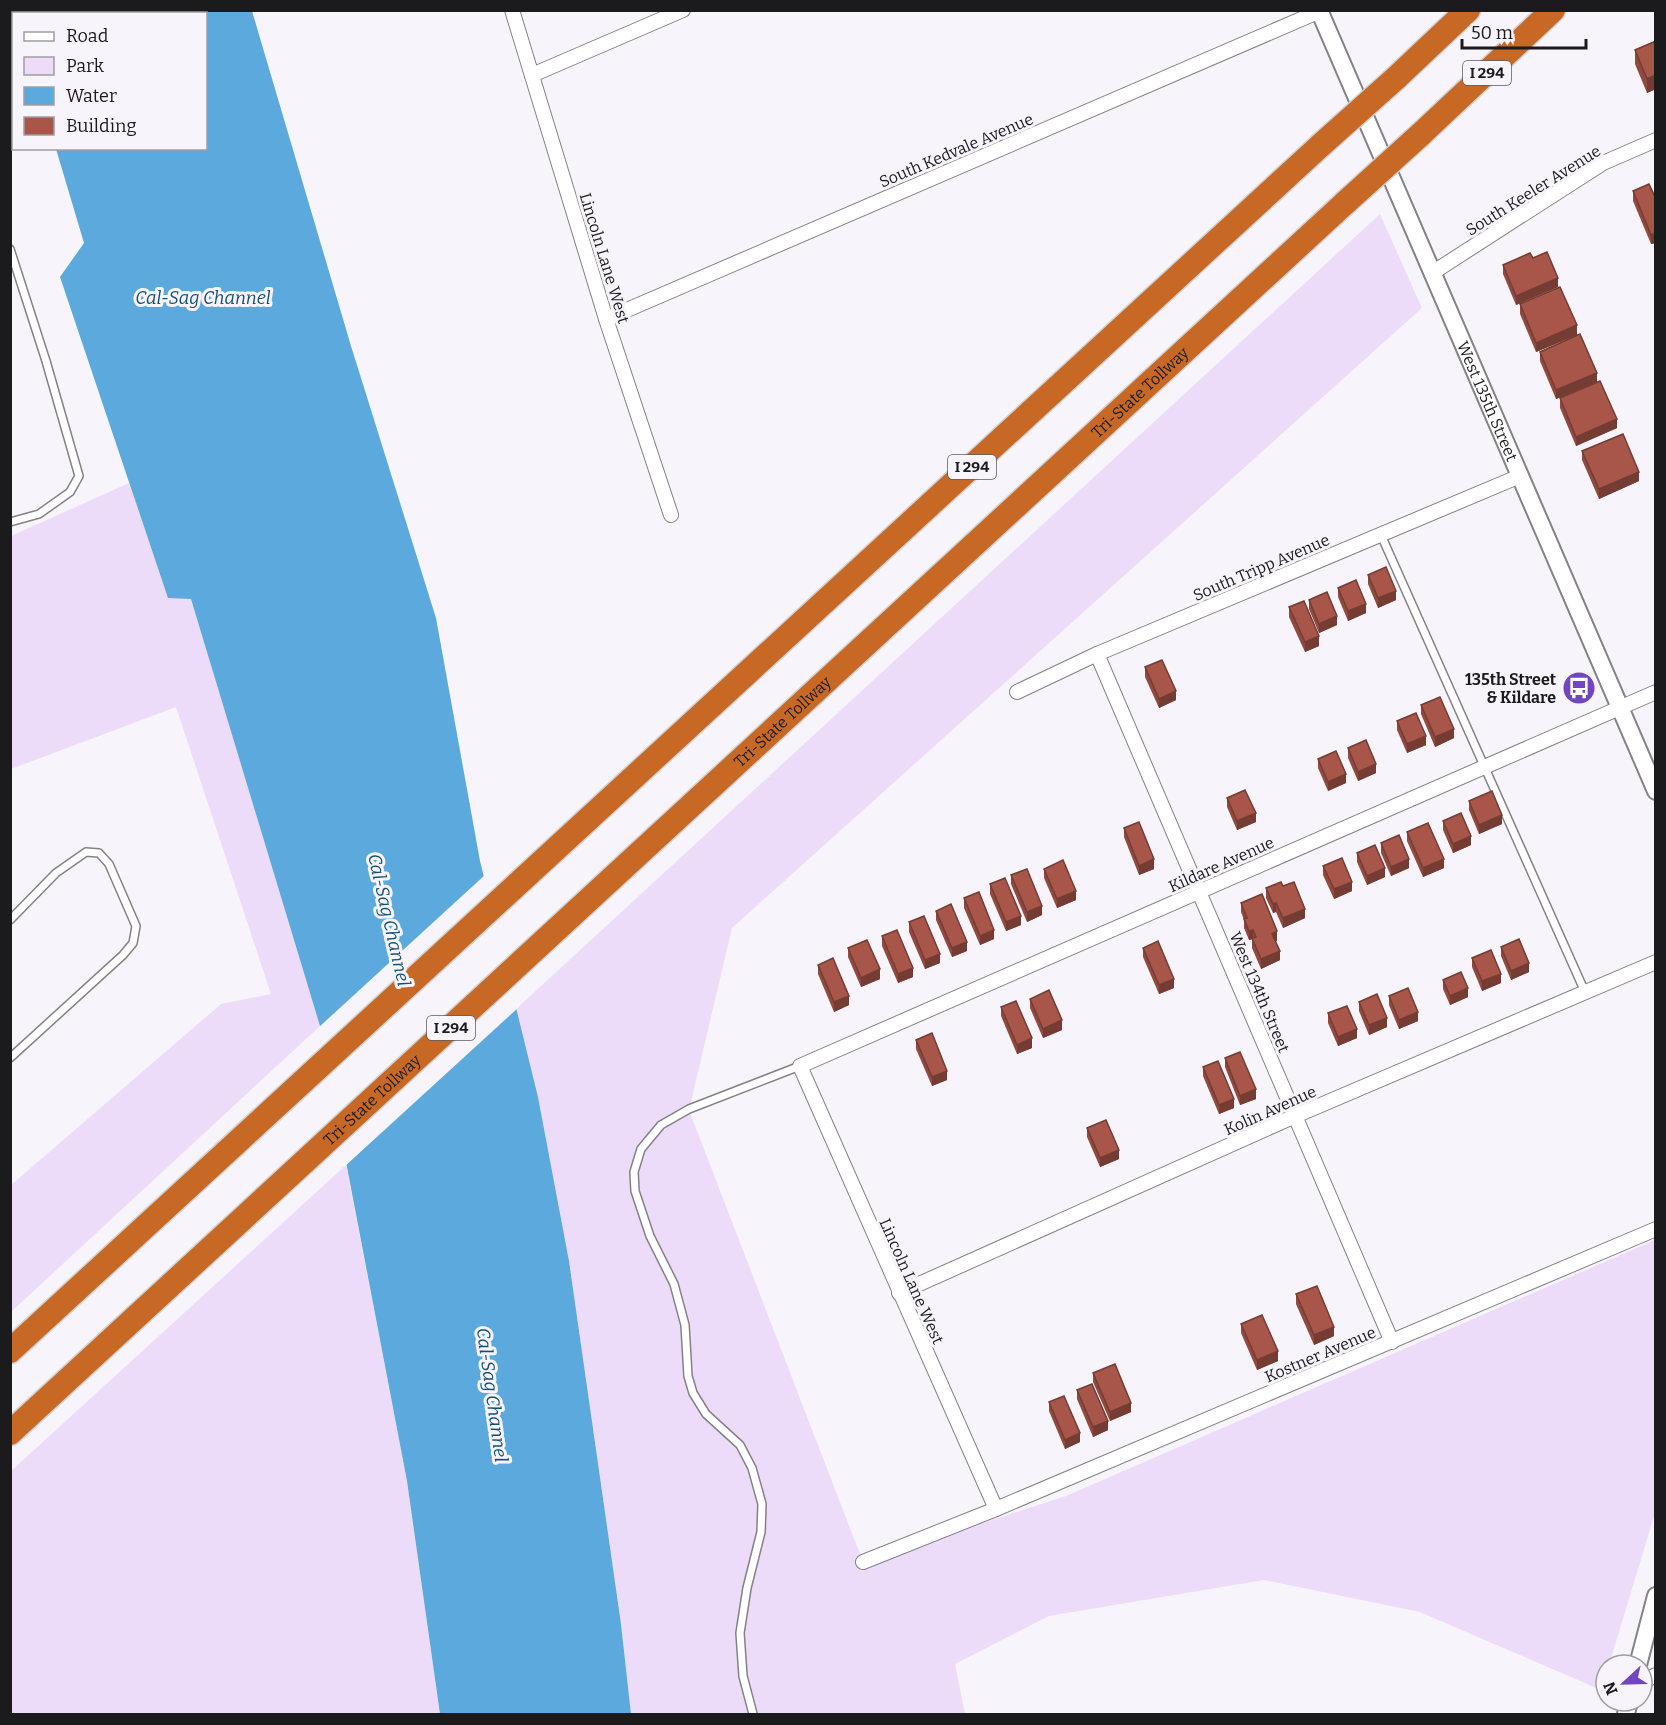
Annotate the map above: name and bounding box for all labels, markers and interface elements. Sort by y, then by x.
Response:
legend [12,12,207,150]
scale bar [1462,12,1586,50]
text: 50 m [1471,22,1513,44]
text: Road [66,25,109,47]
text: Park [66,55,105,77]
road number: I 294 [1463,61,1511,85]
text: Water [66,85,117,107]
street label: South Kedvale Avenue [876,109,1036,192]
text: Building [66,115,137,137]
street label: South Keeler Avenue [1462,141,1604,240]
street label: Lincoln Lane West [576,191,633,326]
water label: Cal-Sag Channel [135,287,271,309]
street label: West 135th Street [1453,338,1522,464]
street label: Tri-State Tollway [1087,343,1193,442]
road number: I 294 [948,455,996,479]
street label: South Tripp Avenue [1190,530,1332,605]
place label: 135th Street & Kildare [1465,670,1557,707]
bus stop icon: 135th Street & Kildare [1561,670,1597,706]
street label: Tri-State Tollway [730,672,835,771]
street label: Kildare Avenue [1166,833,1277,896]
water label: Cal-Sag Channel [363,852,415,988]
street label: West 134th Street [1225,929,1294,1056]
road number: I 294 [427,1016,475,1040]
street label: Tri-State Tollway [320,1050,425,1149]
street label: Kolin Avenue [1221,1082,1319,1139]
street label: Lincoln Lane West [875,1215,948,1347]
street label: Kostner Avenue [1262,1323,1379,1386]
water label: Cal-Sag Channel [472,1326,512,1464]
north arrow [1594,1653,1654,1713]
text: N [1599,1679,1622,1698]

